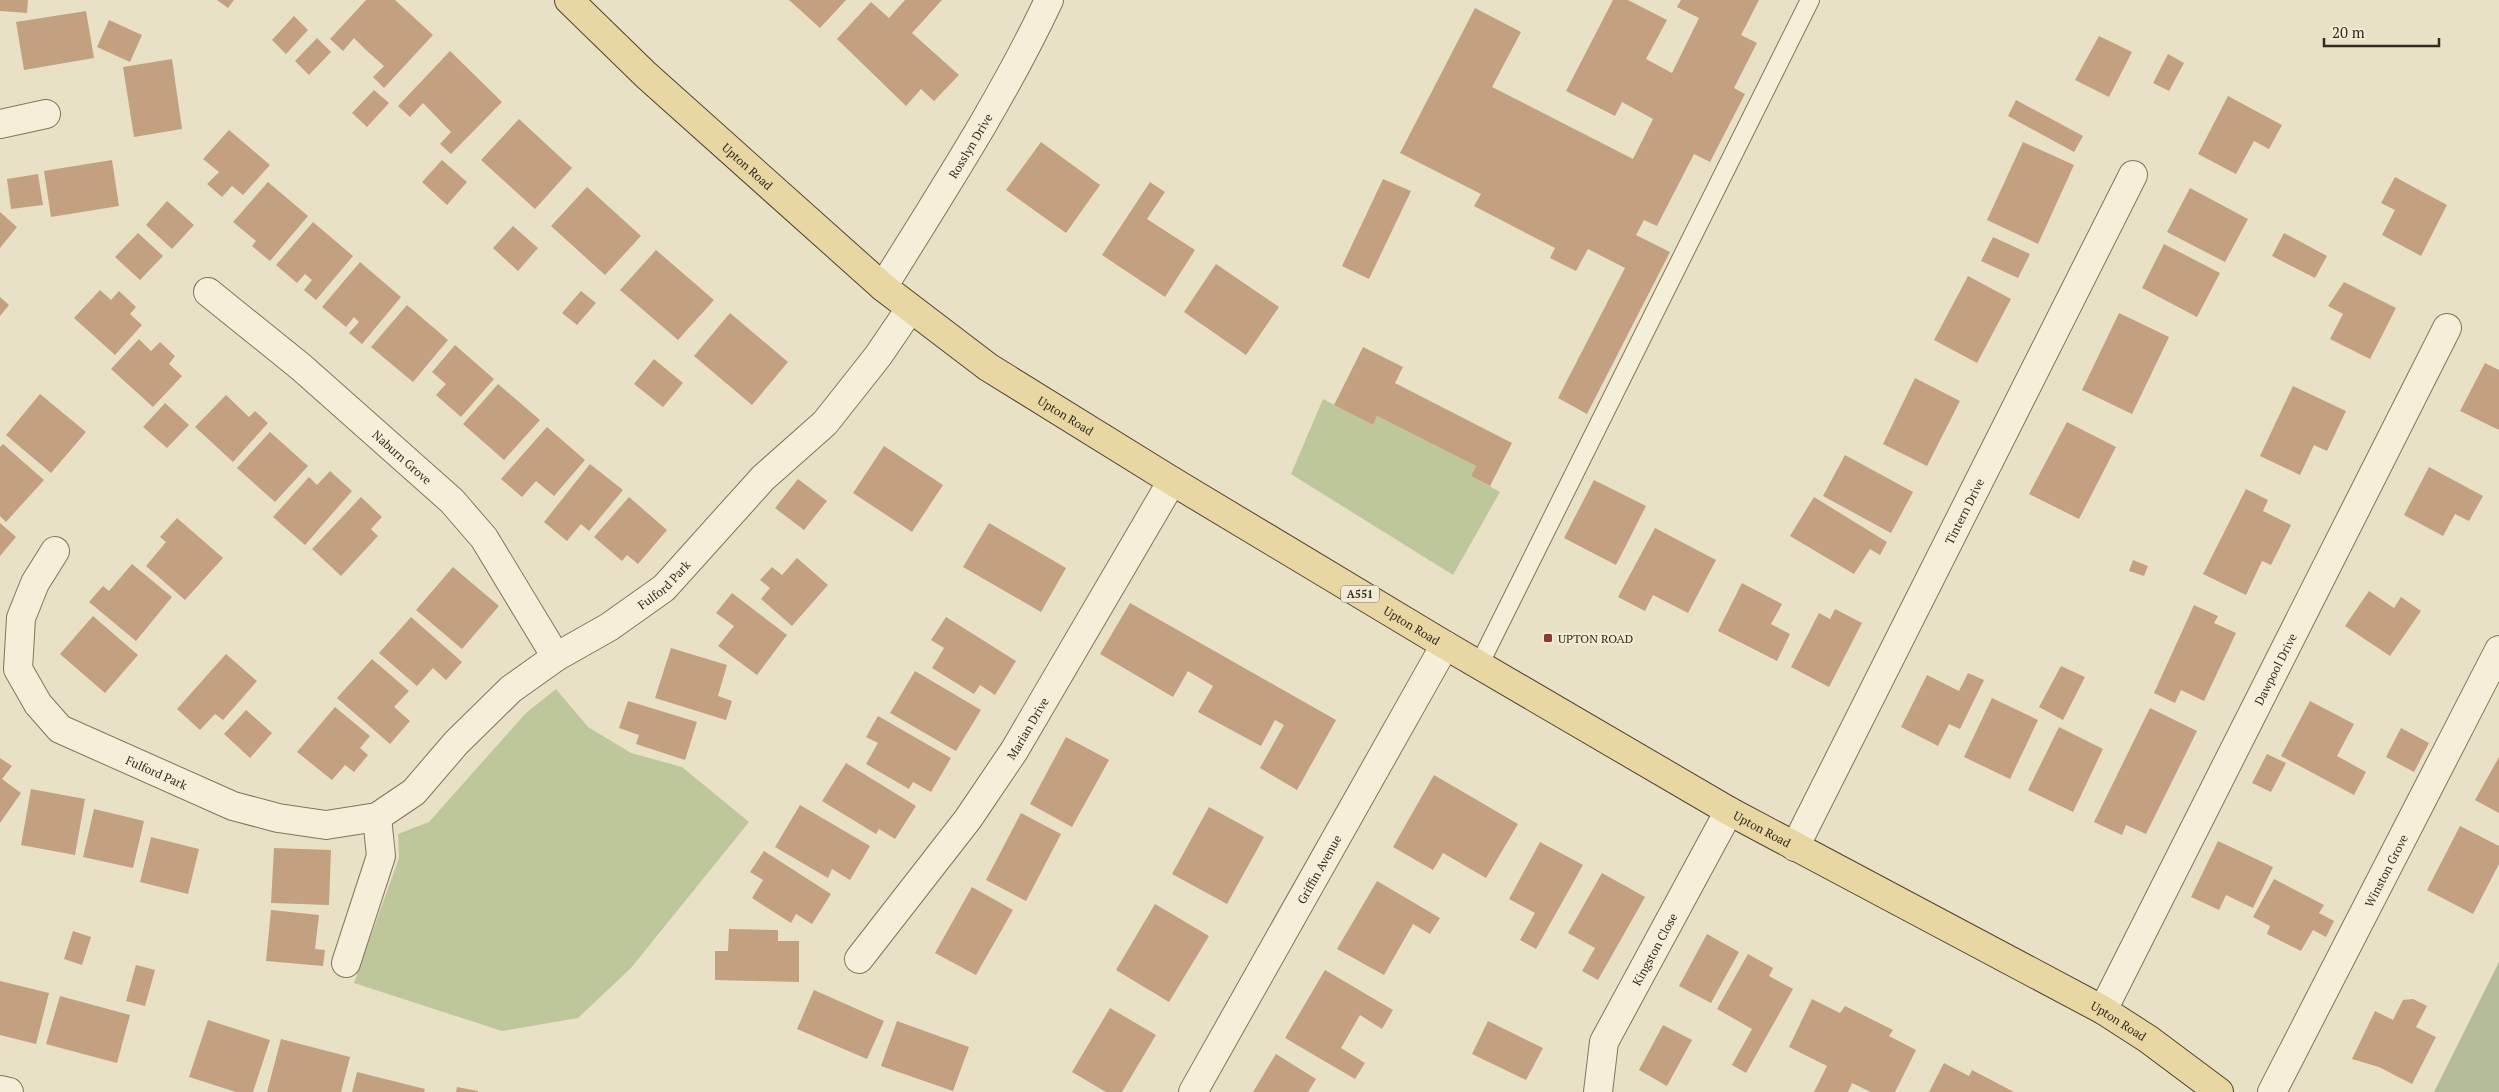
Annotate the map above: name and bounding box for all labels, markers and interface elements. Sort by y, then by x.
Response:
scale bar [2324,15,2439,47]
text: 20 m [2332,22,2365,42]
street label: Rosslyn Drive [945,111,995,181]
street label: Upton Road [719,140,776,193]
street label: Upton Road [1035,392,1097,438]
street label: Naburn Grove [370,427,435,487]
street label: Tintern Drive [1941,476,1987,547]
street label: Fulford Park [634,556,693,612]
road number: A551 [1341,586,1379,602]
street label: Upton Road [1381,603,1443,648]
street label: Dawpool Drive [2251,630,2299,707]
place label: UPTON ROAD [1558,631,1633,646]
marker: UPTON ROAD [1542,632,1554,644]
street label: Marian Drive [1003,694,1051,762]
street label: Fulford Park [124,752,191,793]
street label: Upton Road [1731,807,1794,850]
street label: Griffin Avenue [1293,832,1344,906]
street label: Winston Grove [2361,832,2411,909]
street label: Kingston Close [1629,910,1680,988]
street label: Upton Road [2089,998,2150,1044]

